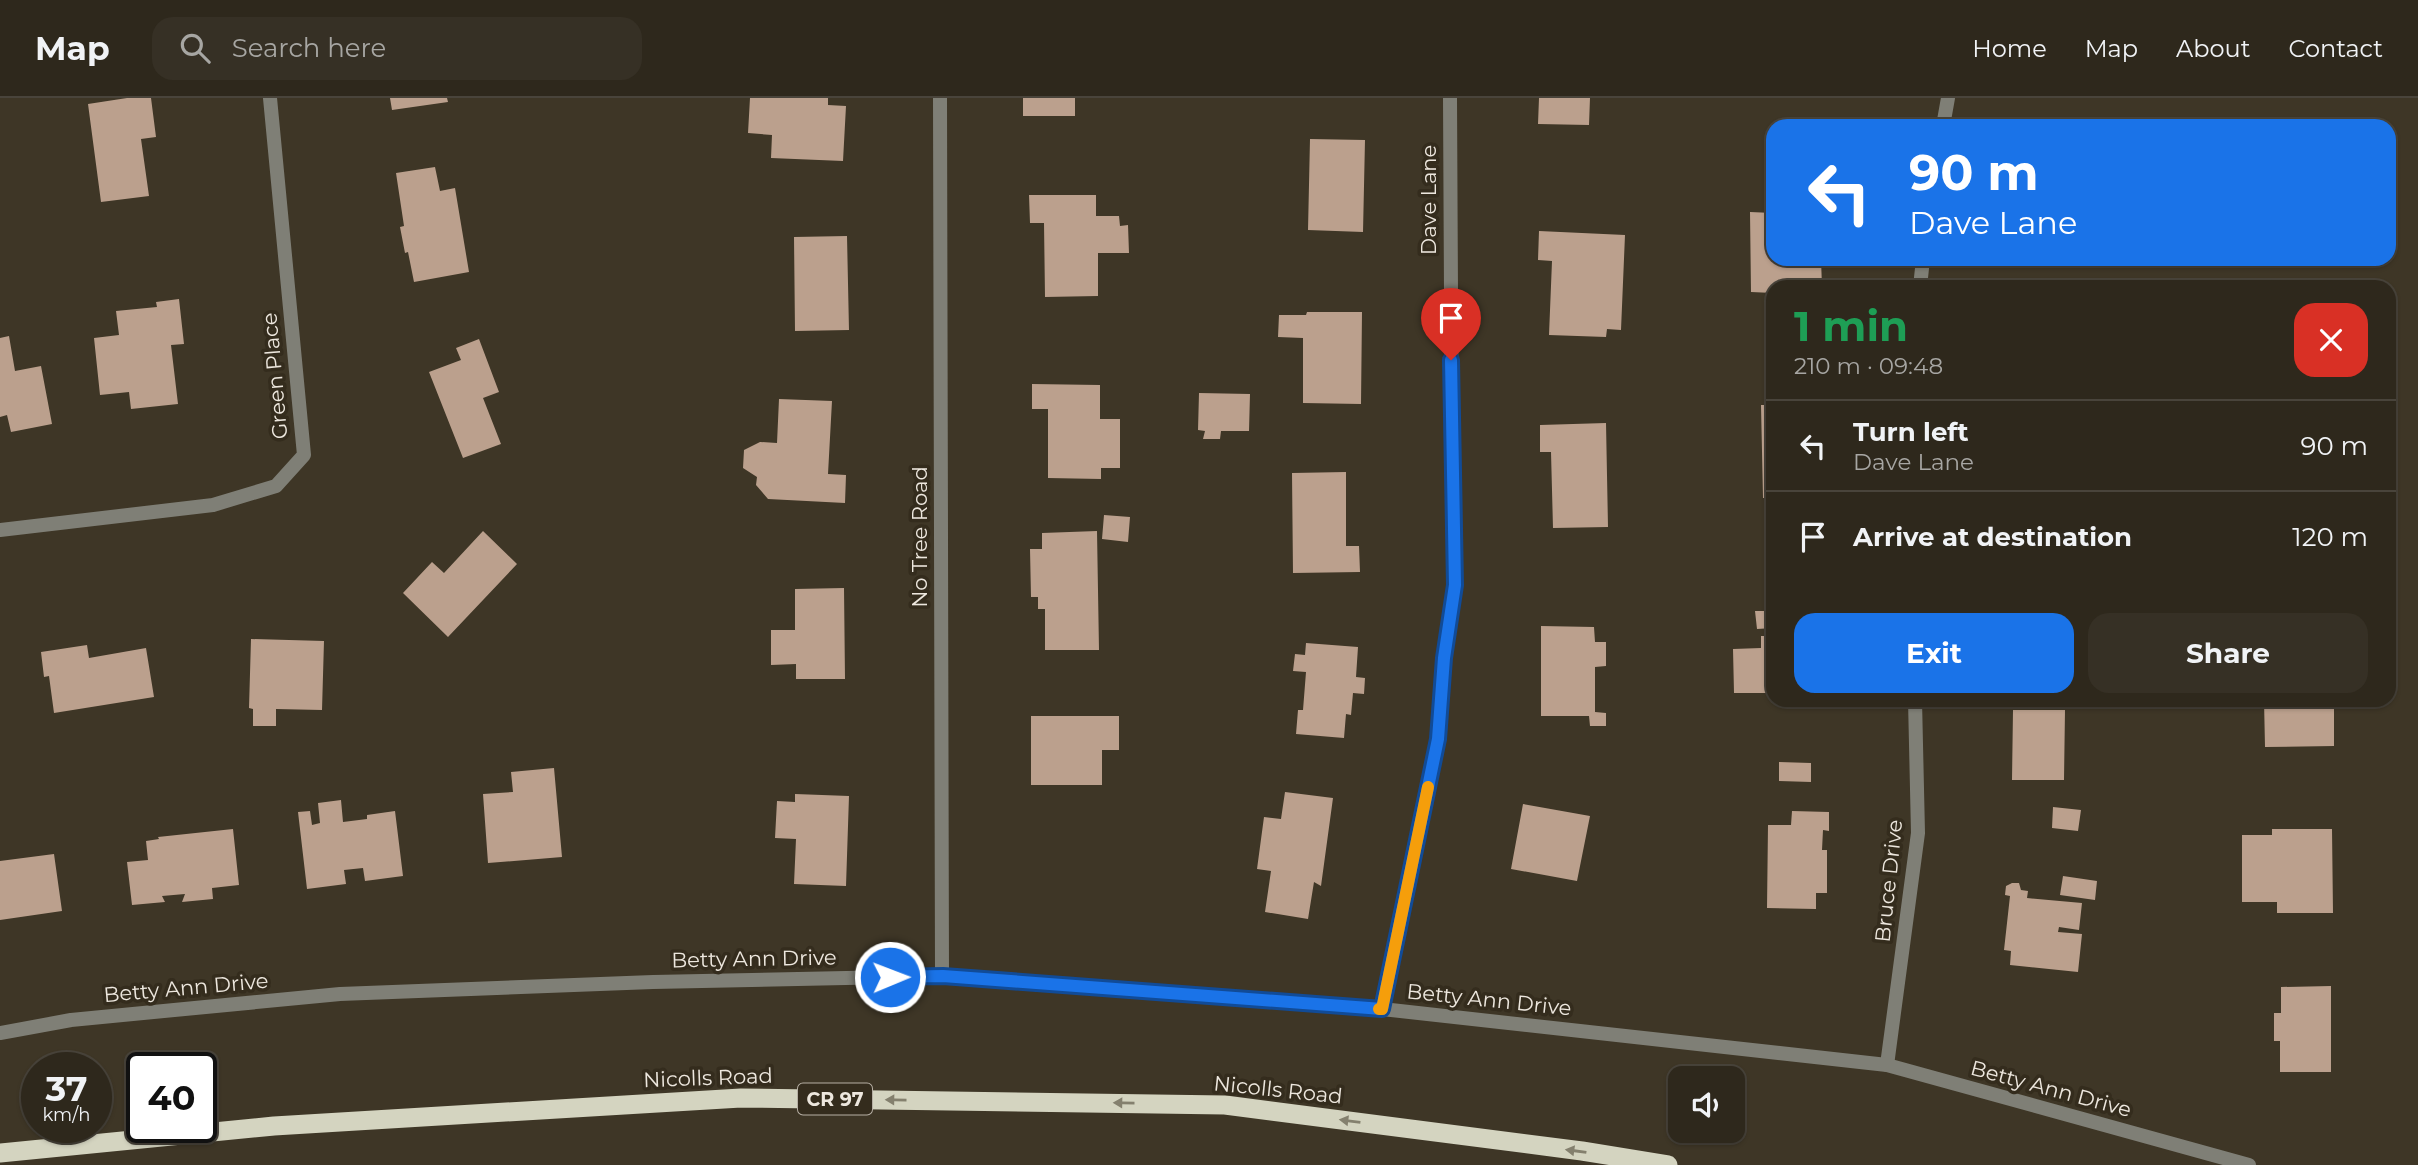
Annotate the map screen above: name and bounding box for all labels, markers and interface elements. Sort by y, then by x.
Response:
search box [152,17,642,80]
text: Map [35,28,110,68]
icon: search [176,29,214,67]
text: Search here [232,32,386,64]
text: Home [1972,34,2047,63]
text: Map [2085,34,2138,63]
text: About [2176,34,2250,63]
text: Contact [2288,34,2383,63]
text: 90 m [1909,143,2039,202]
street label: Dave Lane [1416,145,1441,255]
icon: left [1794,147,1885,238]
text: Dave Lane [1909,203,2077,242]
pin [1421,288,1481,360]
icon: arrive [1432,299,1470,337]
text: 1 min [1794,300,1908,352]
button: close [2294,303,2368,377]
street label: Green Place [257,312,292,440]
text: 210 m · 09:48 [1794,352,1943,380]
text: Turn left [1853,416,1969,448]
icon: left [1794,427,1832,465]
text: 90 m [2301,430,2368,462]
text: Dave Lane [1853,448,1974,476]
street label: No Tree Road [907,466,932,608]
icon: arrive [1794,518,1832,556]
text: Arrive at destination [1853,521,2132,553]
text: 120 m [2292,521,2368,553]
button: Exit [1794,613,2074,693]
button: Share [2088,613,2368,693]
street label: Bruce Drive [1870,818,1907,944]
position arrow [853,940,927,1014]
street label: Betty Ann Drive [671,945,837,972]
street label: Betty Ann Drive [102,968,269,1007]
street label: Betty Ann Drive [1406,978,1573,1021]
speed limit sign: 40 [126,1052,217,1143]
street label: Betty Ann Drive [1968,1055,2134,1122]
street label: Nicolls Road [643,1063,773,1092]
map controls [1668,1066,1745,1143]
button: sound [1668,1066,1745,1143]
text: 37 [45,1067,88,1110]
street label: Nicolls Road [1212,1070,1344,1109]
road number: CR 97 [798,1084,872,1114]
one-way arrow [885,1094,907,1106]
one-way arrow [1113,1098,1135,1109]
text: km/h [42,1104,91,1126]
one-way arrow [1339,1116,1361,1127]
one-way arrow [1565,1145,1587,1156]

